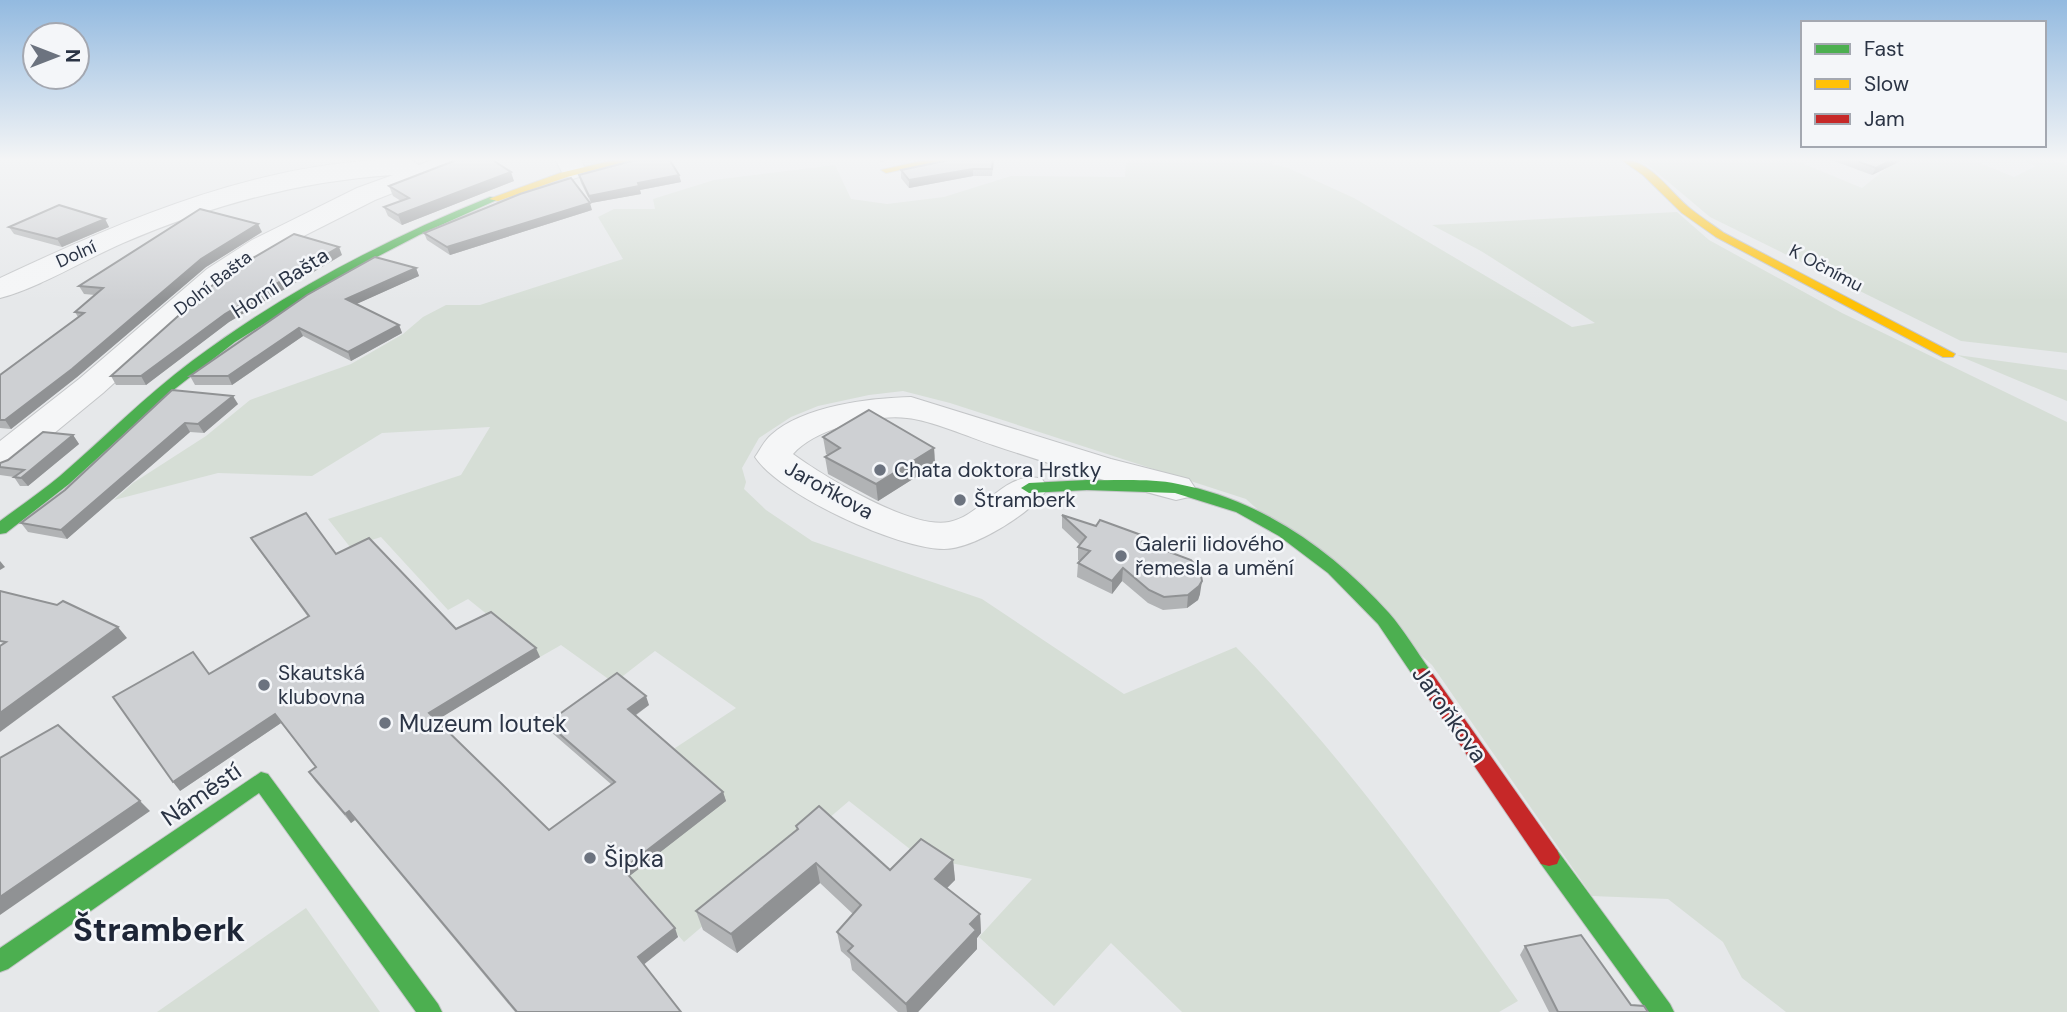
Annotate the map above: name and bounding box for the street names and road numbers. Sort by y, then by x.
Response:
street label: Dolní [52,235,100,273]
street label: K Očnímu [1785,239,1867,297]
street label: Horní Bašta [226,241,334,325]
street label: Dolní Bašta [169,245,257,321]
street label: Jaroňkova [780,454,878,526]
street label: Jaroňkova [1405,659,1495,769]
street label: Náměstí [155,755,248,833]

